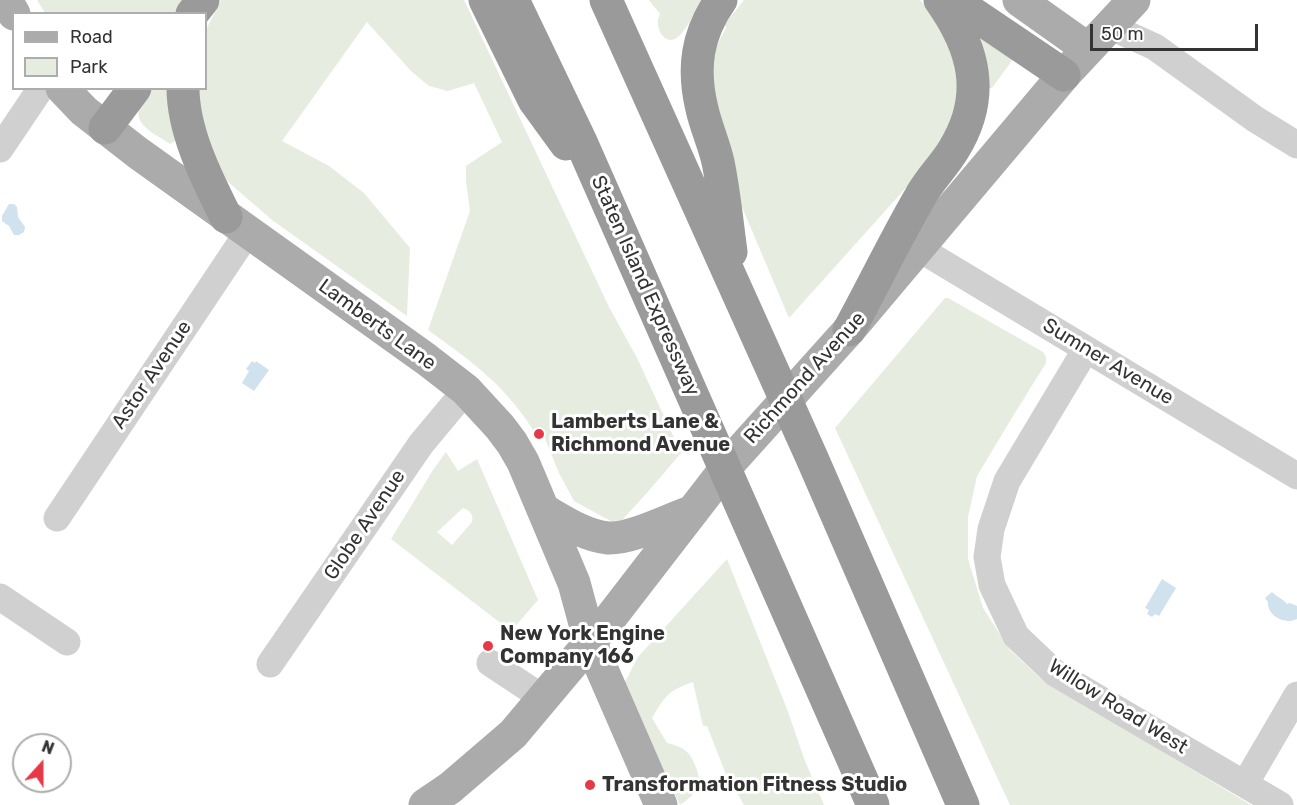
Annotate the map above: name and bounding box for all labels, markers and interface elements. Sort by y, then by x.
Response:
legend [12,12,207,90]
scale bar [1093,12,1261,50]
text: 50 m [1101,23,1144,45]
text: Road [70,26,113,48]
text: Park [70,56,107,78]
street label: Staten Island Expressway [585,172,705,400]
street label: Lamberts Lane [314,274,440,376]
street label: Richmond Avenue [739,307,871,449]
street label: Sumner Avenue [1038,314,1178,410]
street label: Astor Avenue [107,316,197,434]
place label: Lamberts Lane & Richmond Avenue [551,410,730,457]
marker: Lamberts Lane & Richmond Avenue [532,427,546,441]
street label: Globe Avenue [319,465,411,585]
place label: New York Engine Company 166 [500,622,665,669]
marker: New York Engine Company 166 [481,639,495,653]
street label: Willow Road West [1044,654,1192,760]
north arrow [12,733,72,793]
text: N [39,737,57,759]
place label: Transformation Fitness Studio [602,773,907,797]
marker: Transformation Fitness Studio [583,778,597,792]

